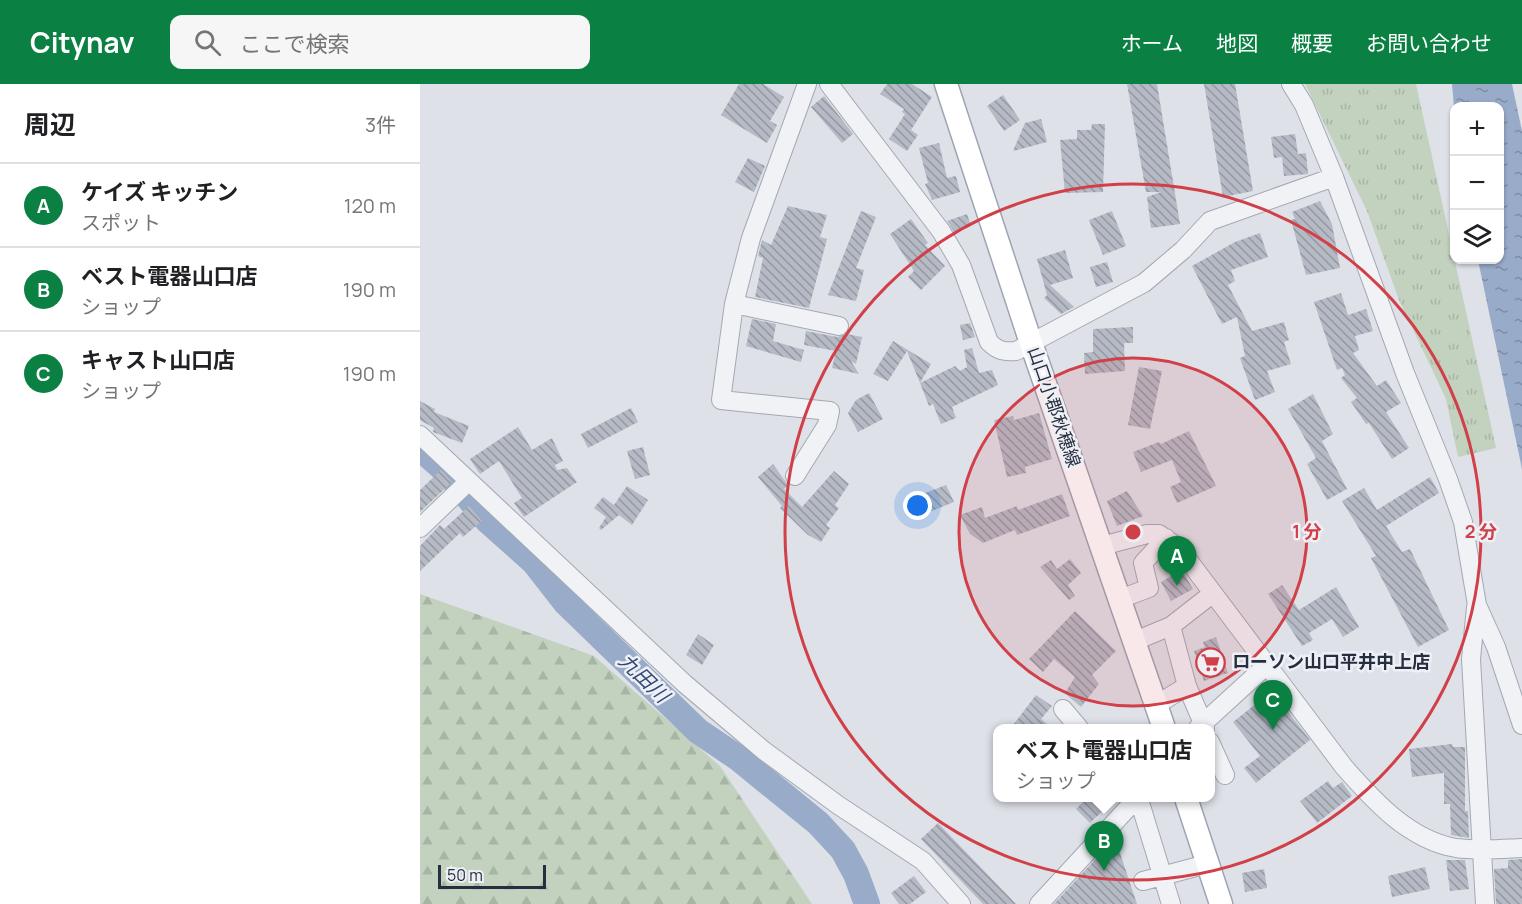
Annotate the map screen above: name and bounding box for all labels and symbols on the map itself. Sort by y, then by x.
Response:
street label: 山口小郡秋穂線 [1023,343,1087,470]
your location [903,491,932,520]
text: 1 分 [1292,519,1322,543]
text: 2 分 [1465,519,1497,543]
centre of rings [1123,522,1143,542]
pin: A [1158,536,1197,586]
supermarket icon: ローソン山口平井中上店 [1195,646,1227,678]
water label: 九田川 [613,647,677,710]
place label: ローソン山口平井中上店 [1232,649,1430,673]
pin: C [1254,680,1292,730]
pin: B [1084,822,1124,871]
scale bar [438,862,546,890]

